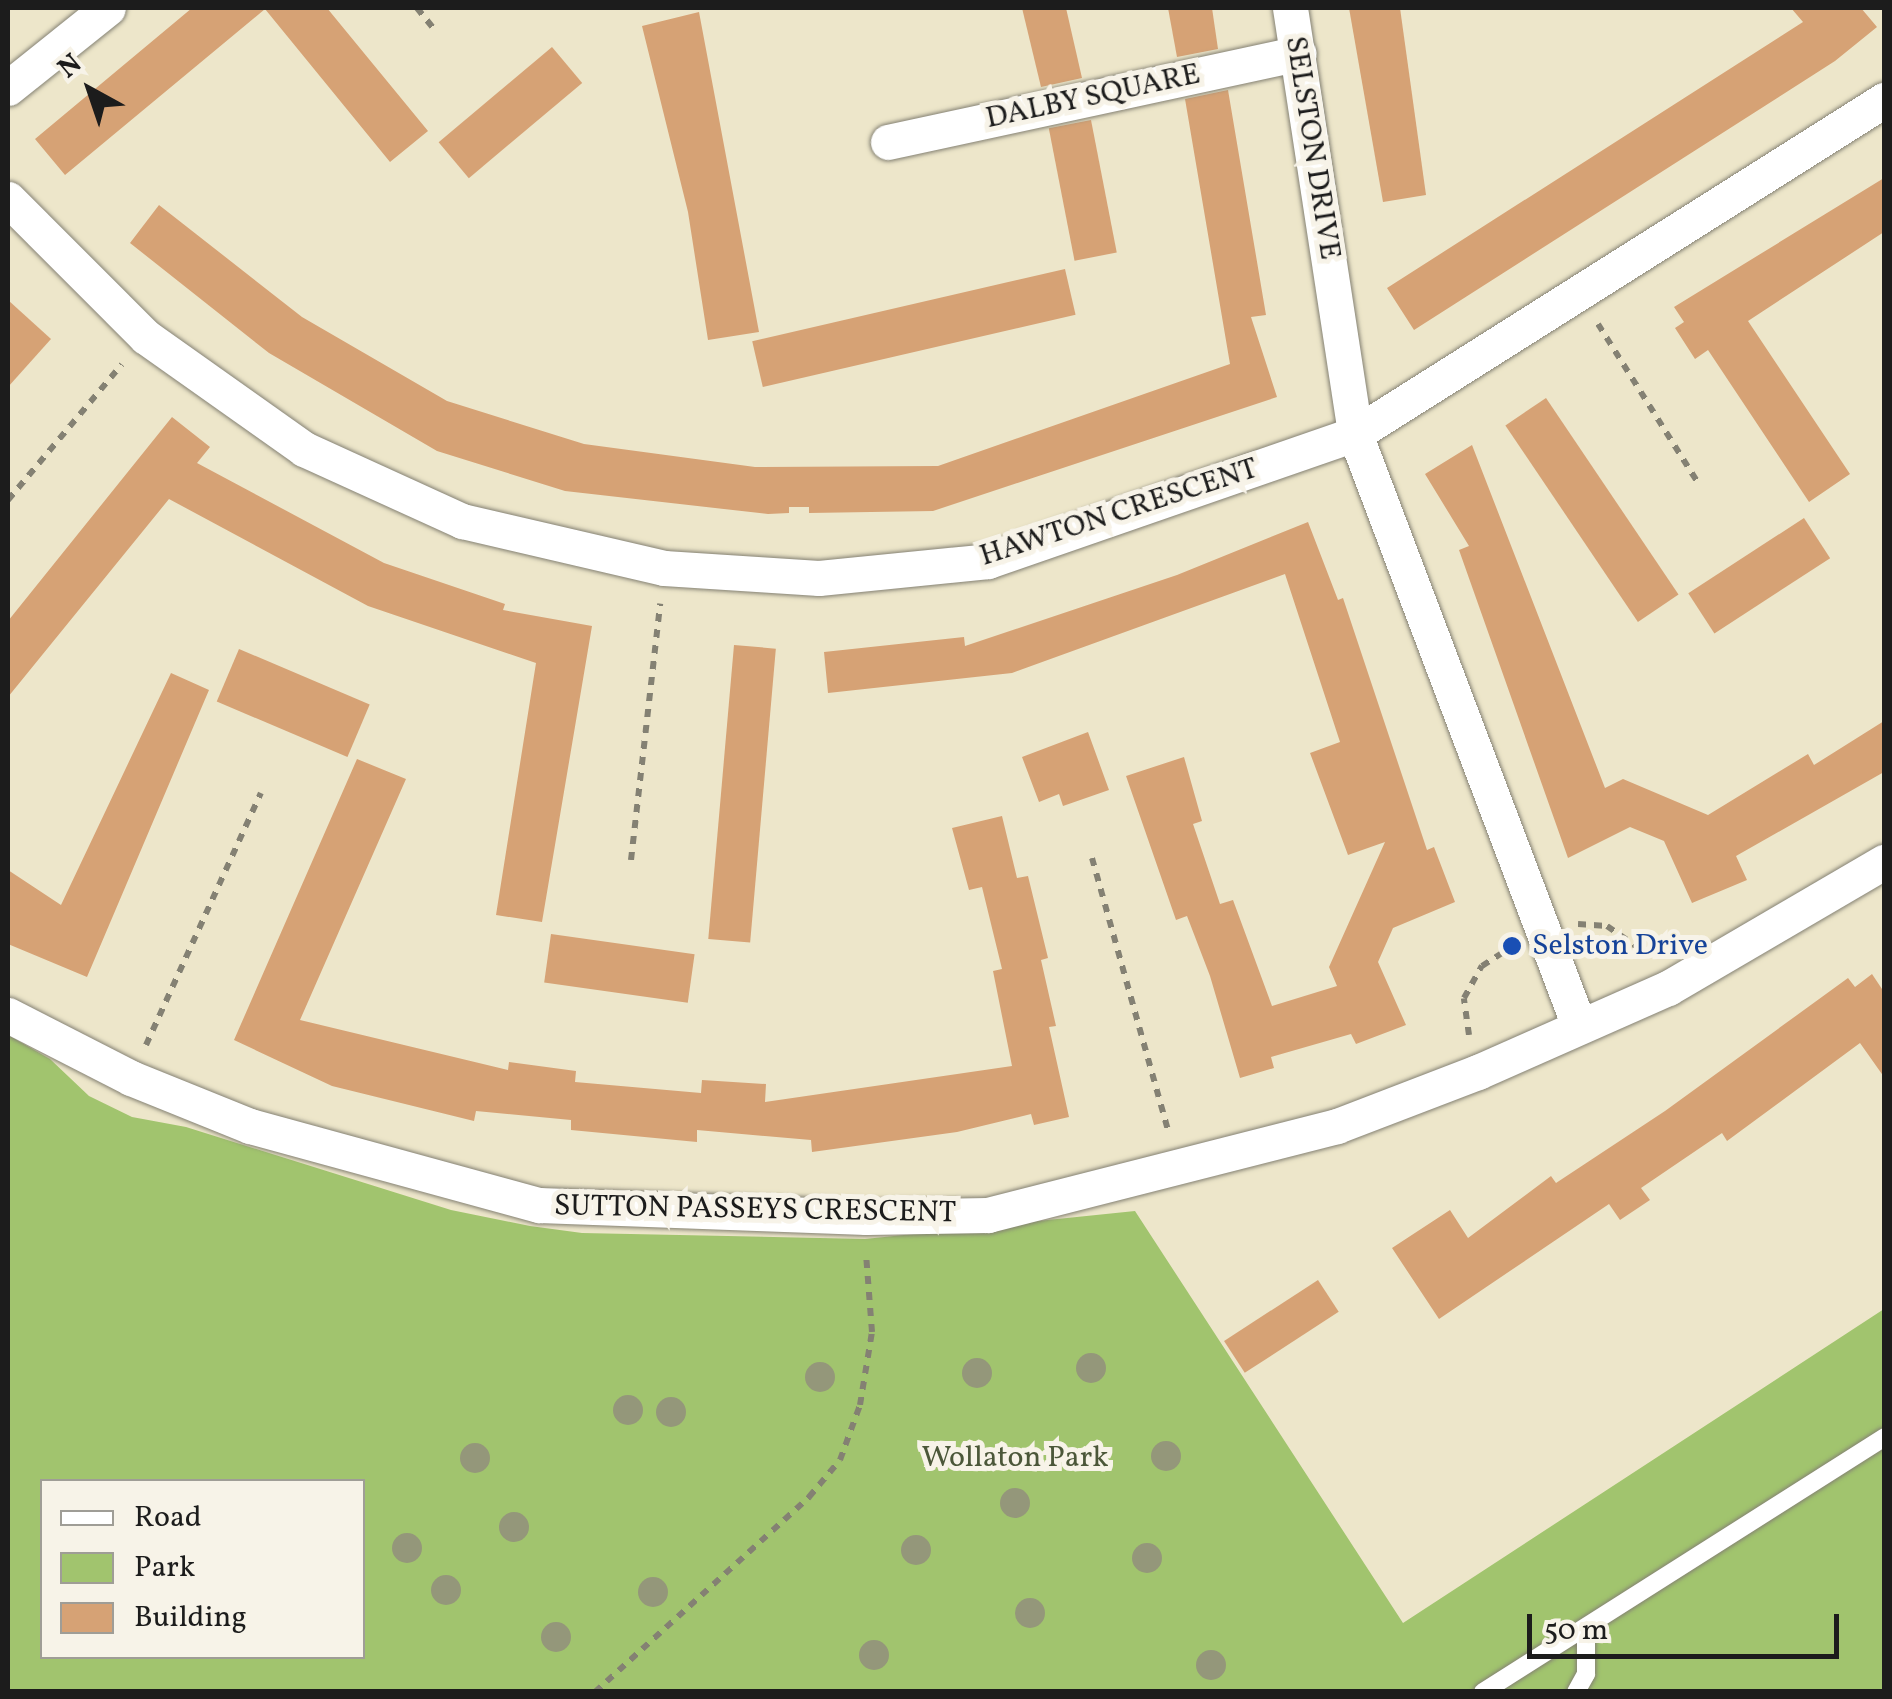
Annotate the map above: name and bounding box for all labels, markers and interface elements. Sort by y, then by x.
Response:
street label: SELSTON DRIVE [1277,34,1347,262]
north arrow [40,40,140,140]
text: N [50,45,91,88]
street label: DALBY SQUARE [982,57,1204,137]
street label: HAWTON CRESCENT [975,451,1263,575]
place label: Selston Drive [1532,928,1708,964]
marker: Selston Drive [1501,935,1523,957]
street label: SUTTON PASSEYS CRESCENT [554,1188,956,1232]
park label: Wollaton Park [921,1440,1109,1476]
legend [40,1479,365,1659]
text: Road [134,1497,202,1539]
text: Park [134,1547,195,1589]
scale bar [1532,1594,1844,1656]
text: Building [134,1597,247,1639]
text: 50 m [1544,1610,1608,1652]

